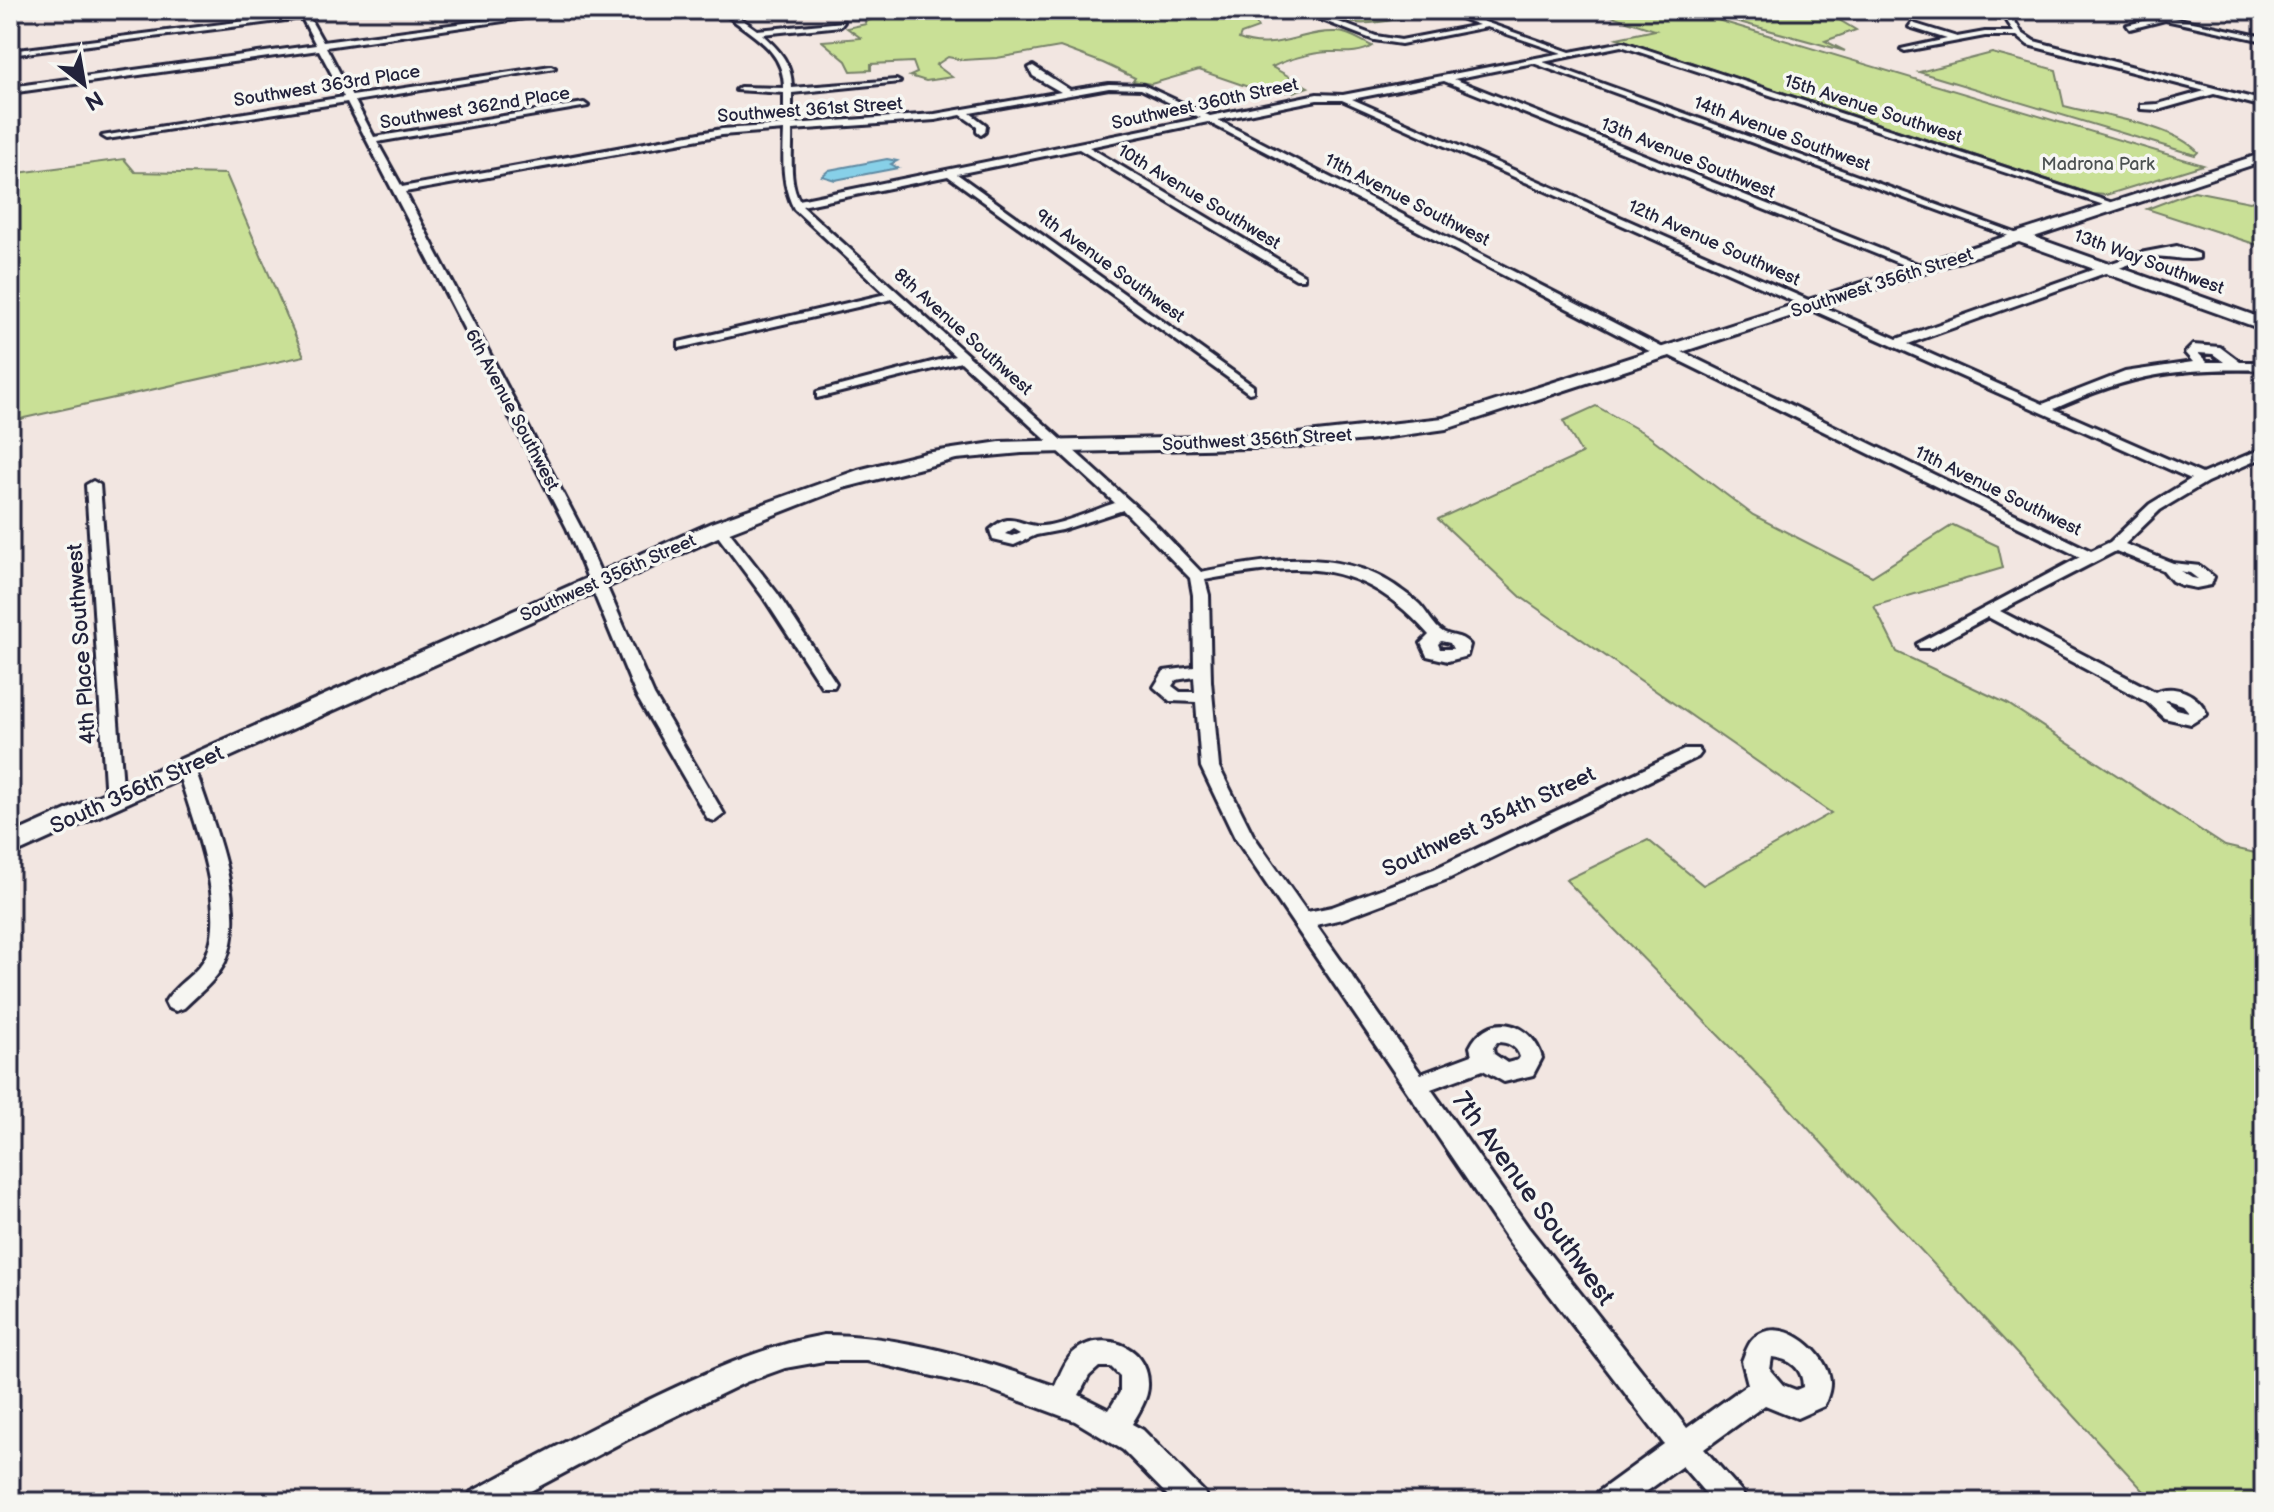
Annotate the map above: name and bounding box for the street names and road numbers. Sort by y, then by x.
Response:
street label: Southwest 363rd Place [232,61,422,111]
street label: 15th Avenue Southwest [1781,70,1965,148]
street label: Southwest 360th Street [1110,74,1301,134]
street label: Southwest 362nd Place [379,83,572,133]
street label: 14th Avenue Southwest [1691,92,1874,176]
street label: Southwest 361st Street [717,93,904,127]
street label: 13th Avenue Southwest [1598,113,1779,203]
street label: 10th Avenue Southwest [1114,140,1285,254]
street label: 11th Avenue Southwest [1321,149,1494,251]
street label: 12th Avenue Southwest [1625,196,1804,291]
street label: 9th Avenue Southwest [1031,205,1189,327]
street label: 13th Way Southwest [2071,225,2227,299]
street label: Southwest 356th Street [1788,244,1976,322]
street label: 8th Avenue Southwest [889,264,1037,400]
street label: 6th Avenue Southwest [461,326,564,495]
street label: Southwest 356th Street [1162,425,1353,455]
street label: 11th Avenue Southwest [1911,442,2085,541]
street label: Southwest 356th Street [517,530,699,626]
street label: 4th Place Southwest [61,542,102,745]
street label: South 356th Street [46,740,228,840]
street label: Southwest 354th Street [1378,761,1600,883]
street label: 7th Avenue Southwest [1445,1086,1621,1312]

